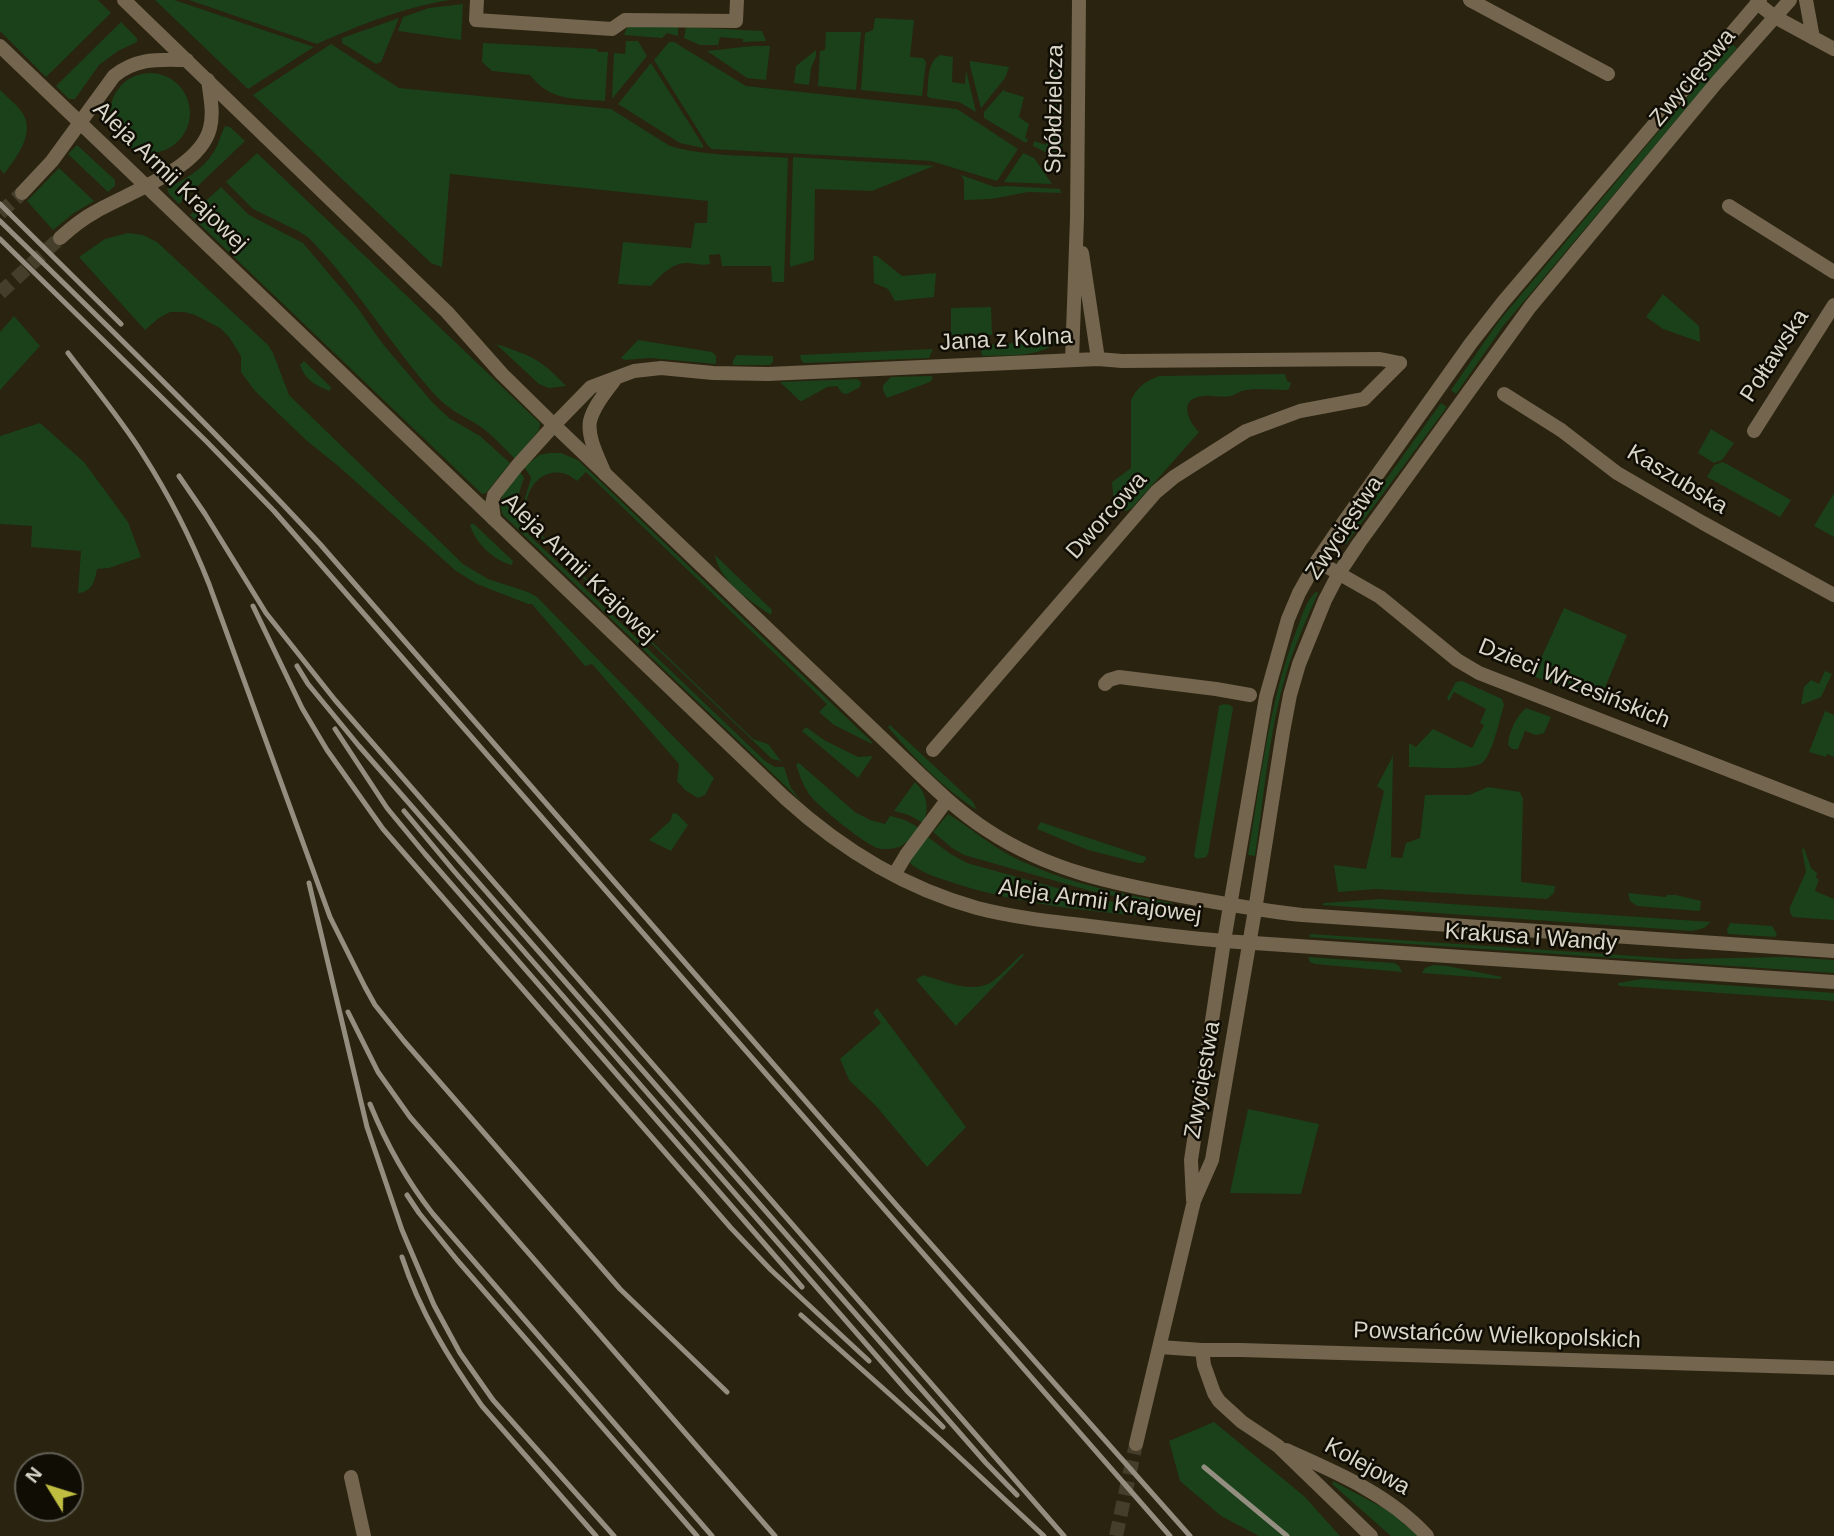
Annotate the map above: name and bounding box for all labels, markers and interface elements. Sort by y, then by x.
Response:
street label: Zwycięstwa [1644,24,1742,132]
street label: Spółdzielcza [1040,44,1070,174]
street label: Aleja Armii Krajowej [87,96,253,258]
street label: Połtawska [1735,305,1815,407]
street label: Jana z Kolna [939,323,1073,357]
street label: Kaszubska [1622,439,1732,521]
street label: Dworcowa [1061,467,1153,565]
street label: Zwycięstwa [1300,471,1390,585]
street label: Aleja Armii Krajowej [496,488,662,650]
street label: Dzieci Wrzesińskich [1474,633,1674,735]
street label: Aleja Armii Krajowej [997,874,1203,930]
street label: Krakusa i Wandy [1444,918,1618,958]
street label: Zwycięstwa [1179,1019,1227,1141]
street label: Powstańców Wielkopolskich [1353,1317,1641,1355]
street label: Kolejowa [1319,1432,1415,1502]
north arrow [14,1452,84,1522]
text: N [21,1463,46,1487]

